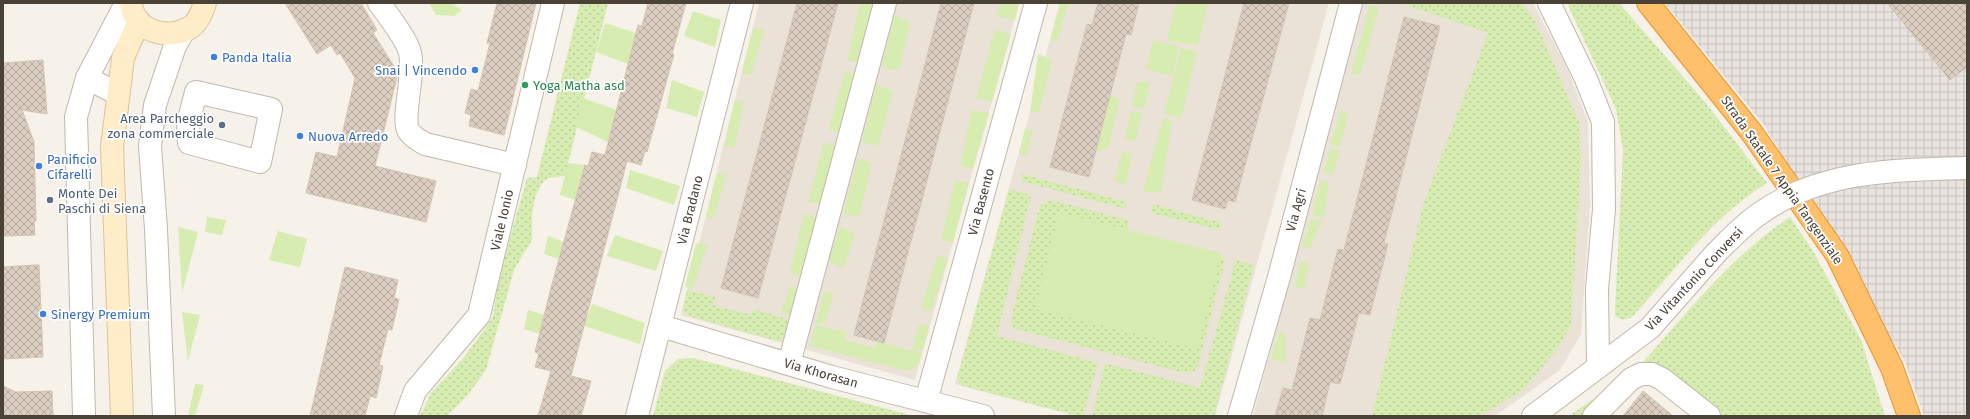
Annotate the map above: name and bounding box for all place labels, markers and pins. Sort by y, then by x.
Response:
place label: Panda Italia [222,50,292,65]
marker: Panda Italia [209,52,219,62]
place label: Snai | Vincendo [375,63,467,78]
marker: Snai | Vincendo [470,65,480,75]
place label: Yoga Matha asd [533,78,625,93]
marker: Yoga Matha asd [520,80,530,90]
place label: Area Parcheggio zona commerciale [107,111,214,141]
marker: Area Parcheggio zona commerciale [217,120,227,130]
place label: Nuova Arredo [308,129,388,144]
marker: Nuova Arredo [295,131,305,141]
place label: Panificio Cifarelli [47,152,97,182]
marker: Panificio Cifarelli [34,161,44,171]
place label: Monte Dei Paschi di Siena [58,186,146,216]
marker: Monte Dei Paschi di Siena [45,195,55,205]
place label: Sinergy Premium [51,307,150,322]
marker: Sinergy Premium [38,309,48,319]

